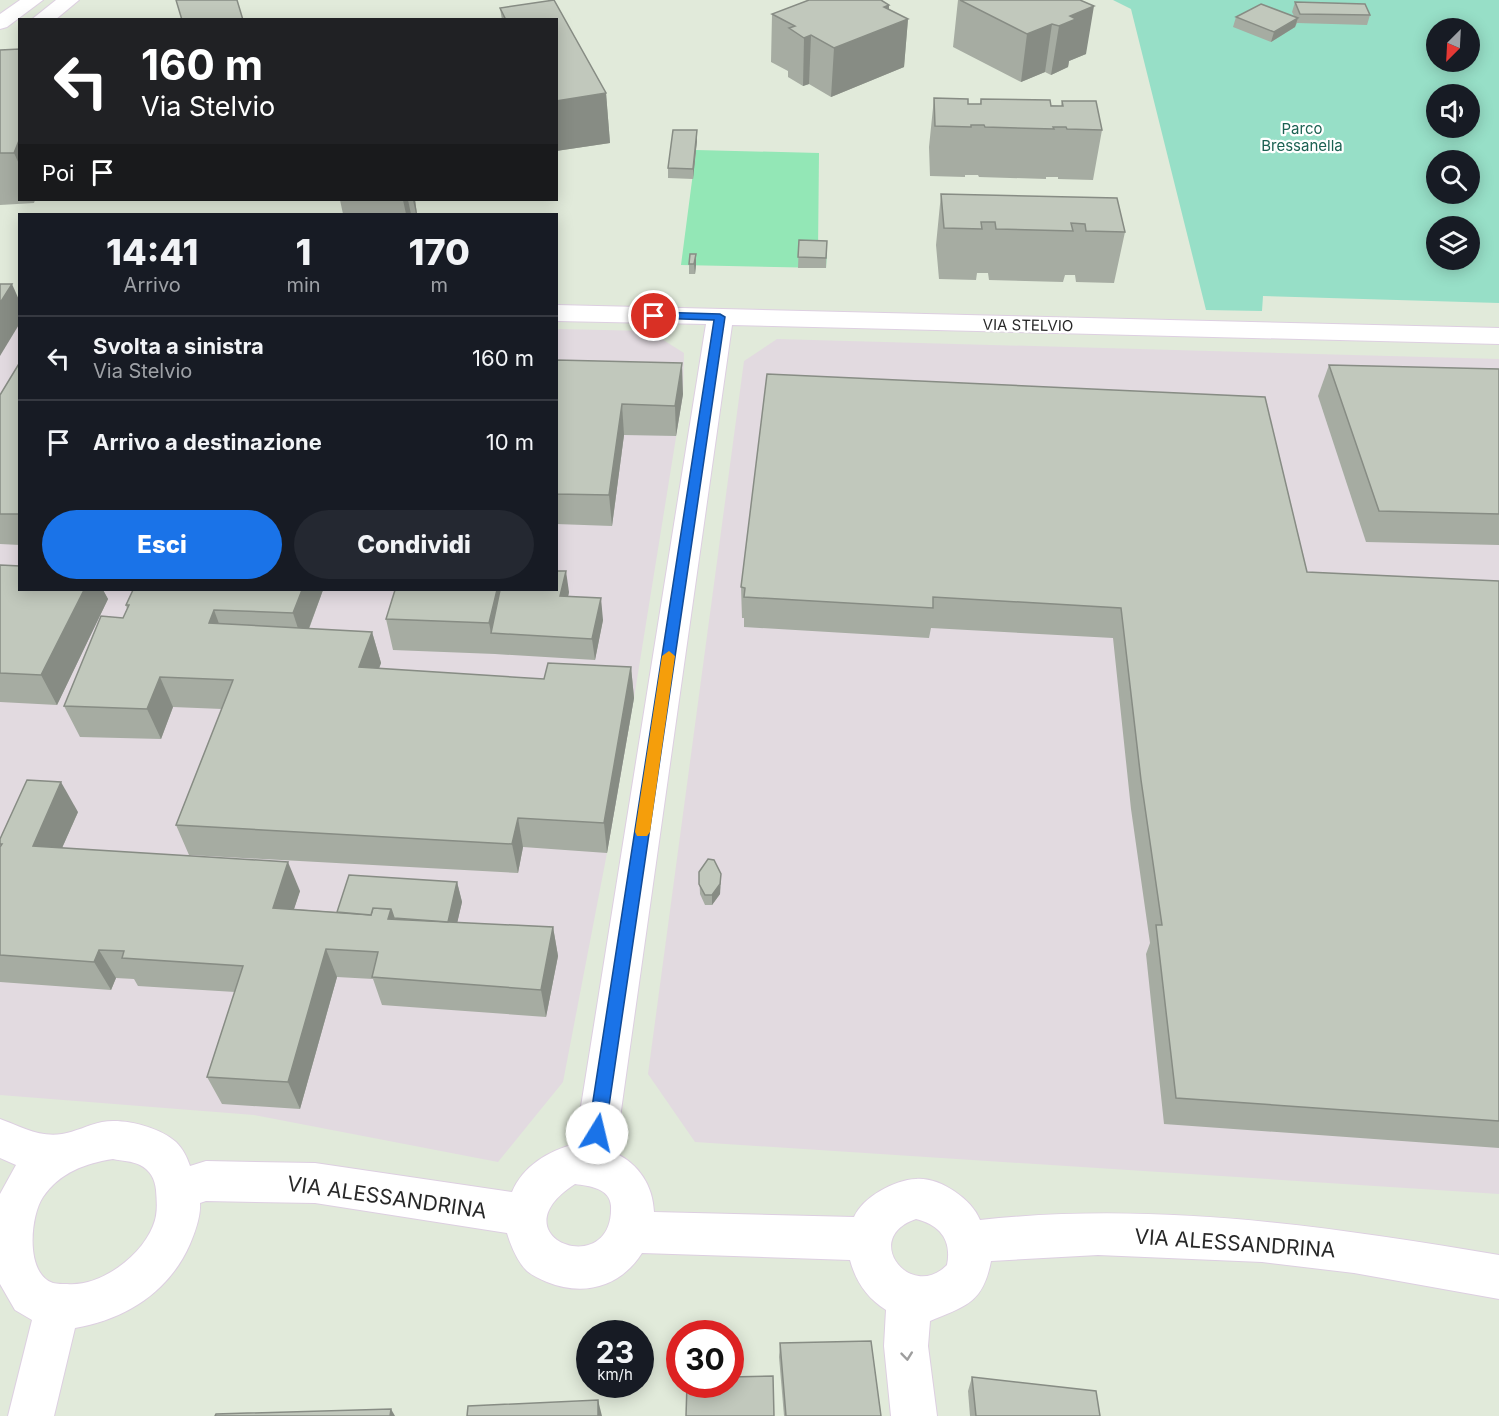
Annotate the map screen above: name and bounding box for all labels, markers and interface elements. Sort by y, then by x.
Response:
north arrow [1426,18,1480,72]
map controls [1426,18,1480,270]
text: 160 m [141,39,263,90]
icon: left [42,42,120,120]
button: sound [1426,84,1480,138]
text: Via Stelvio [141,90,275,123]
park label: Parco Bressanella [1261,119,1343,155]
button: search [1426,150,1480,204]
icon: arrive [86,156,119,189]
text: Poi [42,160,74,186]
button: layers [1426,216,1480,270]
text: 14:41 [106,230,198,274]
text: 1 [296,230,311,274]
text: 170 [409,230,470,274]
text: Arrivo [124,273,181,297]
text: min [286,273,321,297]
text: m [431,273,448,297]
pin [628,290,679,341]
icon: arrive [637,299,670,332]
street label: VIA STELVIO [983,315,1073,335]
text: Svolta a sinistra [93,333,264,359]
icon: left [42,342,75,375]
text: 160 m [472,345,534,371]
text: Via Stelvio [93,359,192,383]
icon: arrive [42,426,75,459]
text: Arrivo a destinazione [93,429,322,455]
text: 10 m [486,429,534,455]
button: Esci [42,510,282,579]
button: Condividi [294,510,534,579]
position arrow [565,1101,629,1165]
street label: VIA ALESSANDRINA [286,1171,488,1223]
street label: VIA ALESSANDRINA [1134,1224,1336,1262]
speed limit sign: 30 [666,1320,744,1398]
text: 23 [596,1334,634,1370]
one-way arrow [901,1352,913,1361]
text: km/h [597,1365,633,1384]

